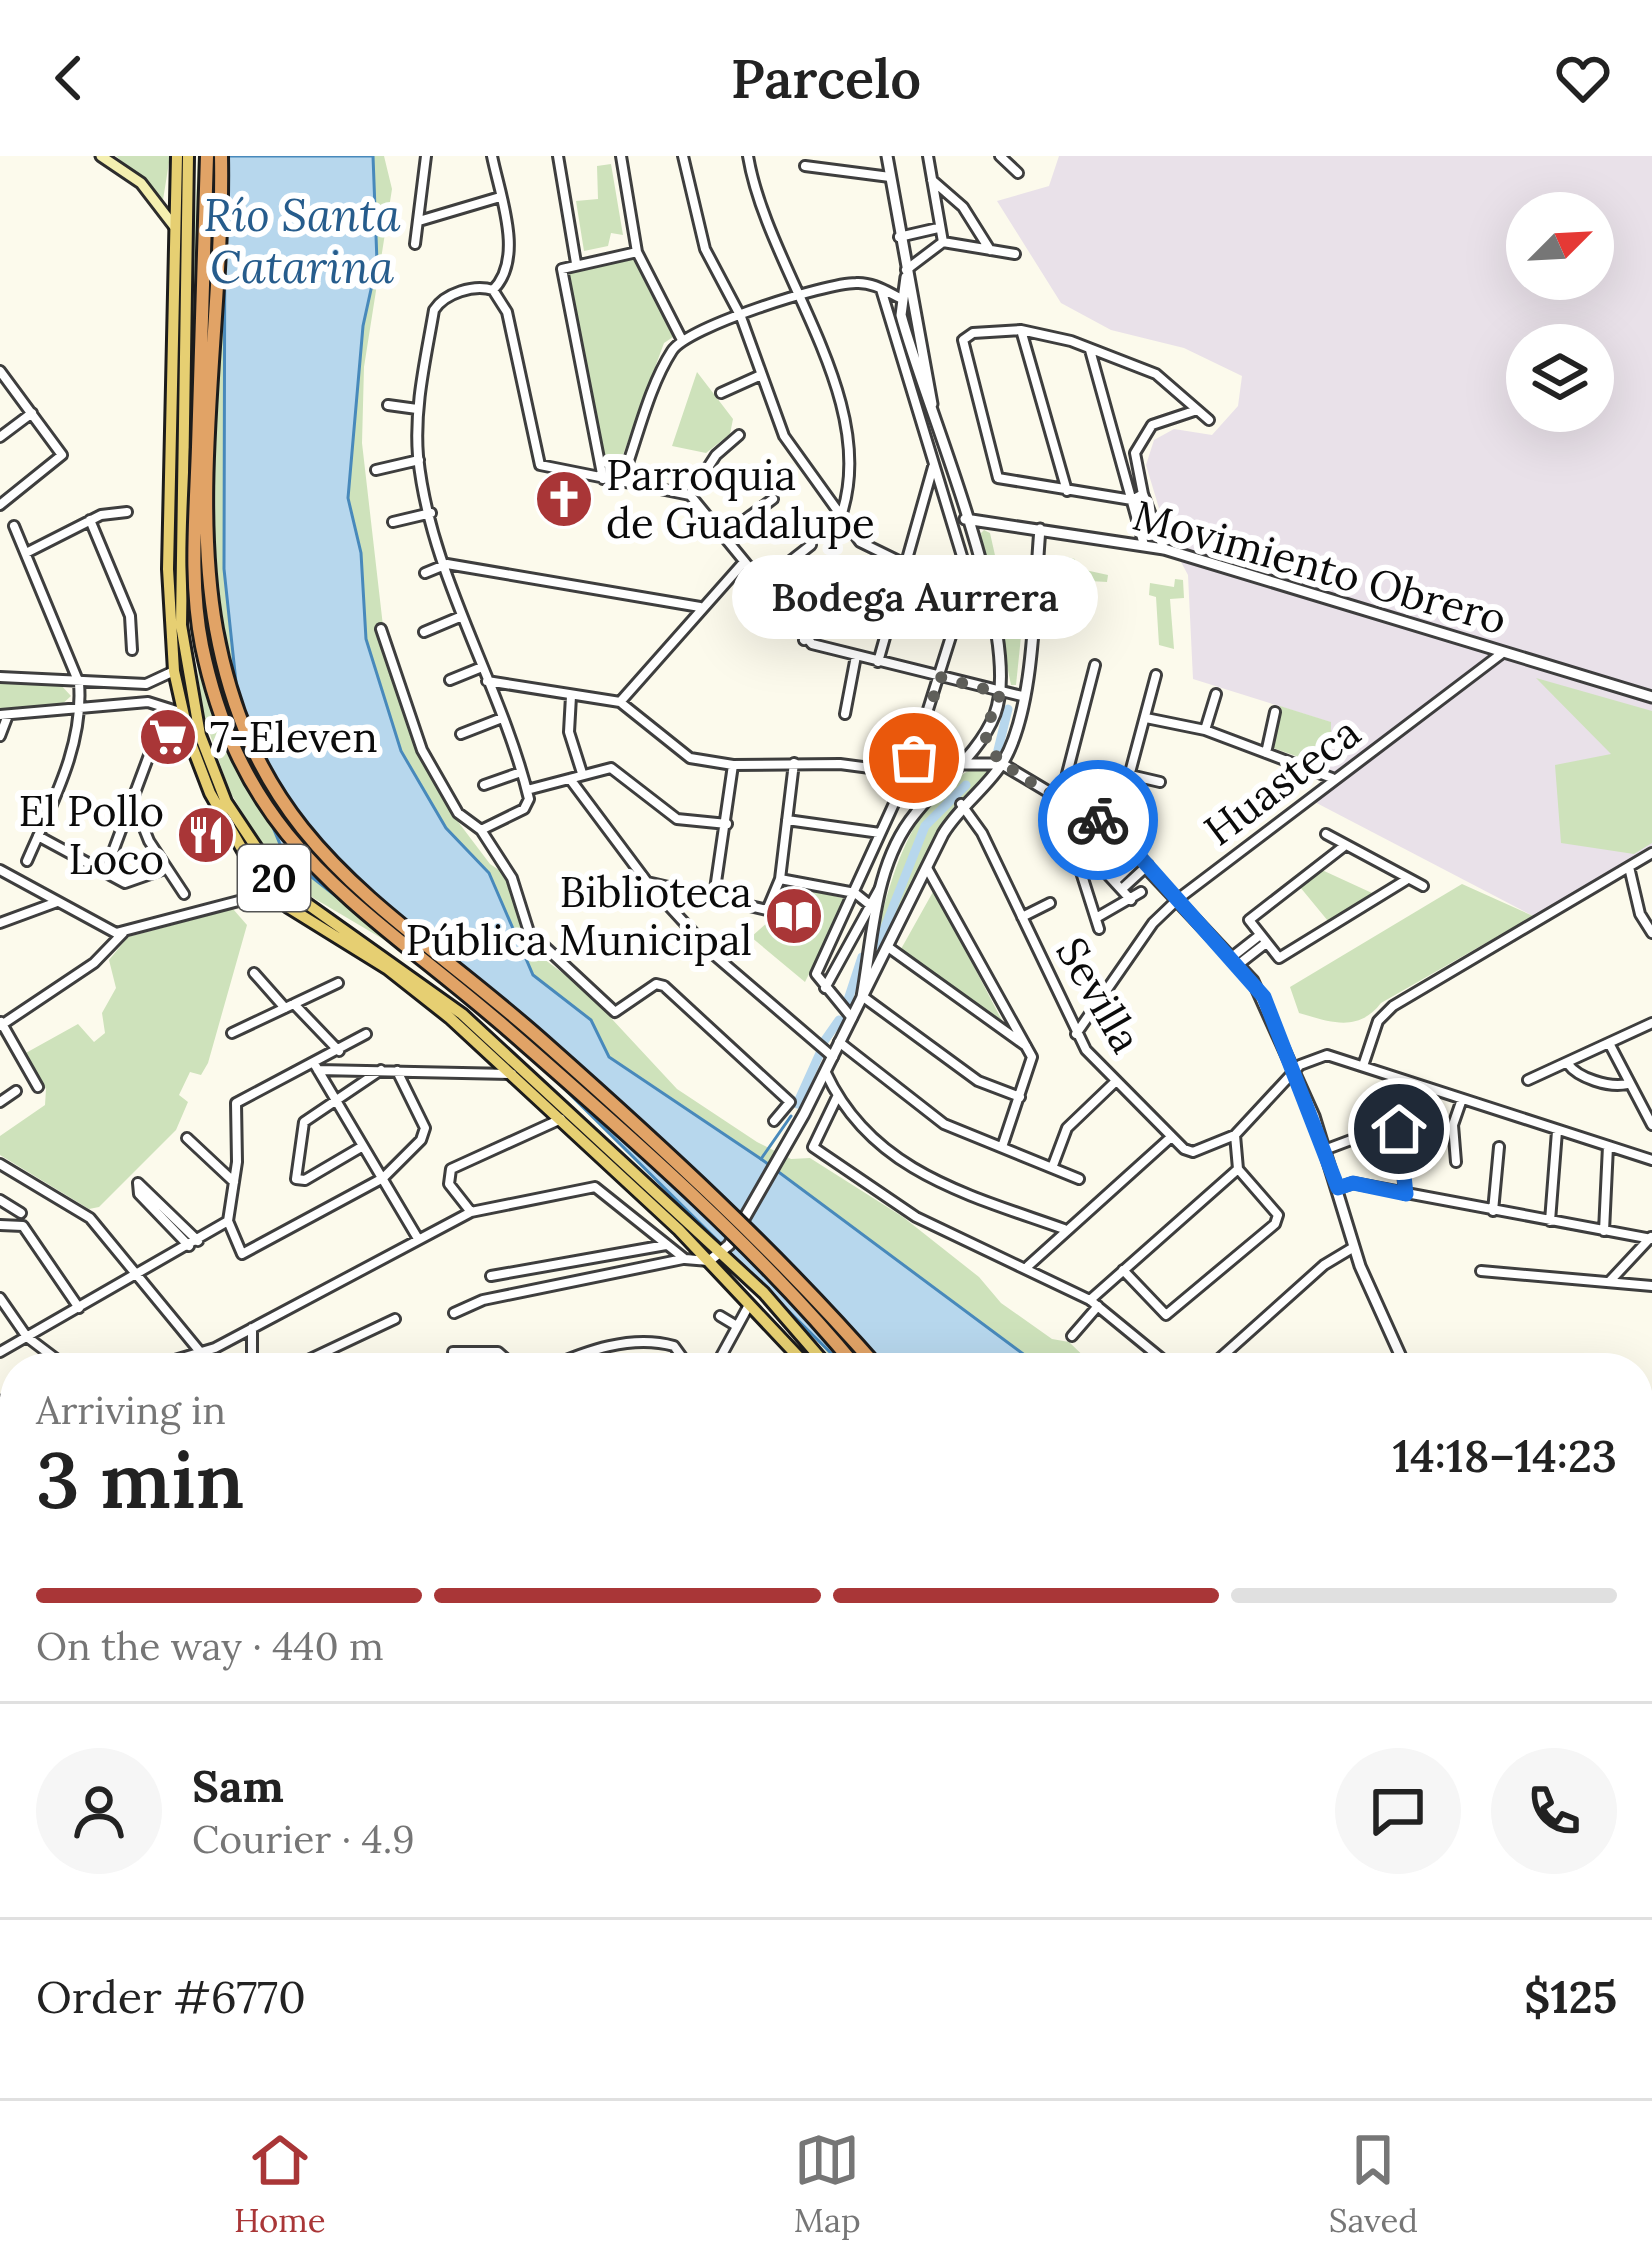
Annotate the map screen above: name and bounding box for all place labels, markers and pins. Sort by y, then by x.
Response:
place label: Parroquia de Guadalupe [606,448,875,550]
church icon: Parroquia de Guadalupe [533,468,595,530]
callout: Bodega Aurrera [731,554,1097,638]
supermarket icon: 7-Eleven [137,706,199,768]
pin [863,707,965,809]
place label: 7-Eleven [210,710,378,764]
place label: El Pollo Loco [18,784,164,886]
restaurant icon: El Pollo Loco [175,804,237,866]
place label: Biblioteca Pública Municipal [406,865,752,967]
library icon: Biblioteca Pública Municipal [763,885,825,947]
pin [1348,1078,1450,1180]

